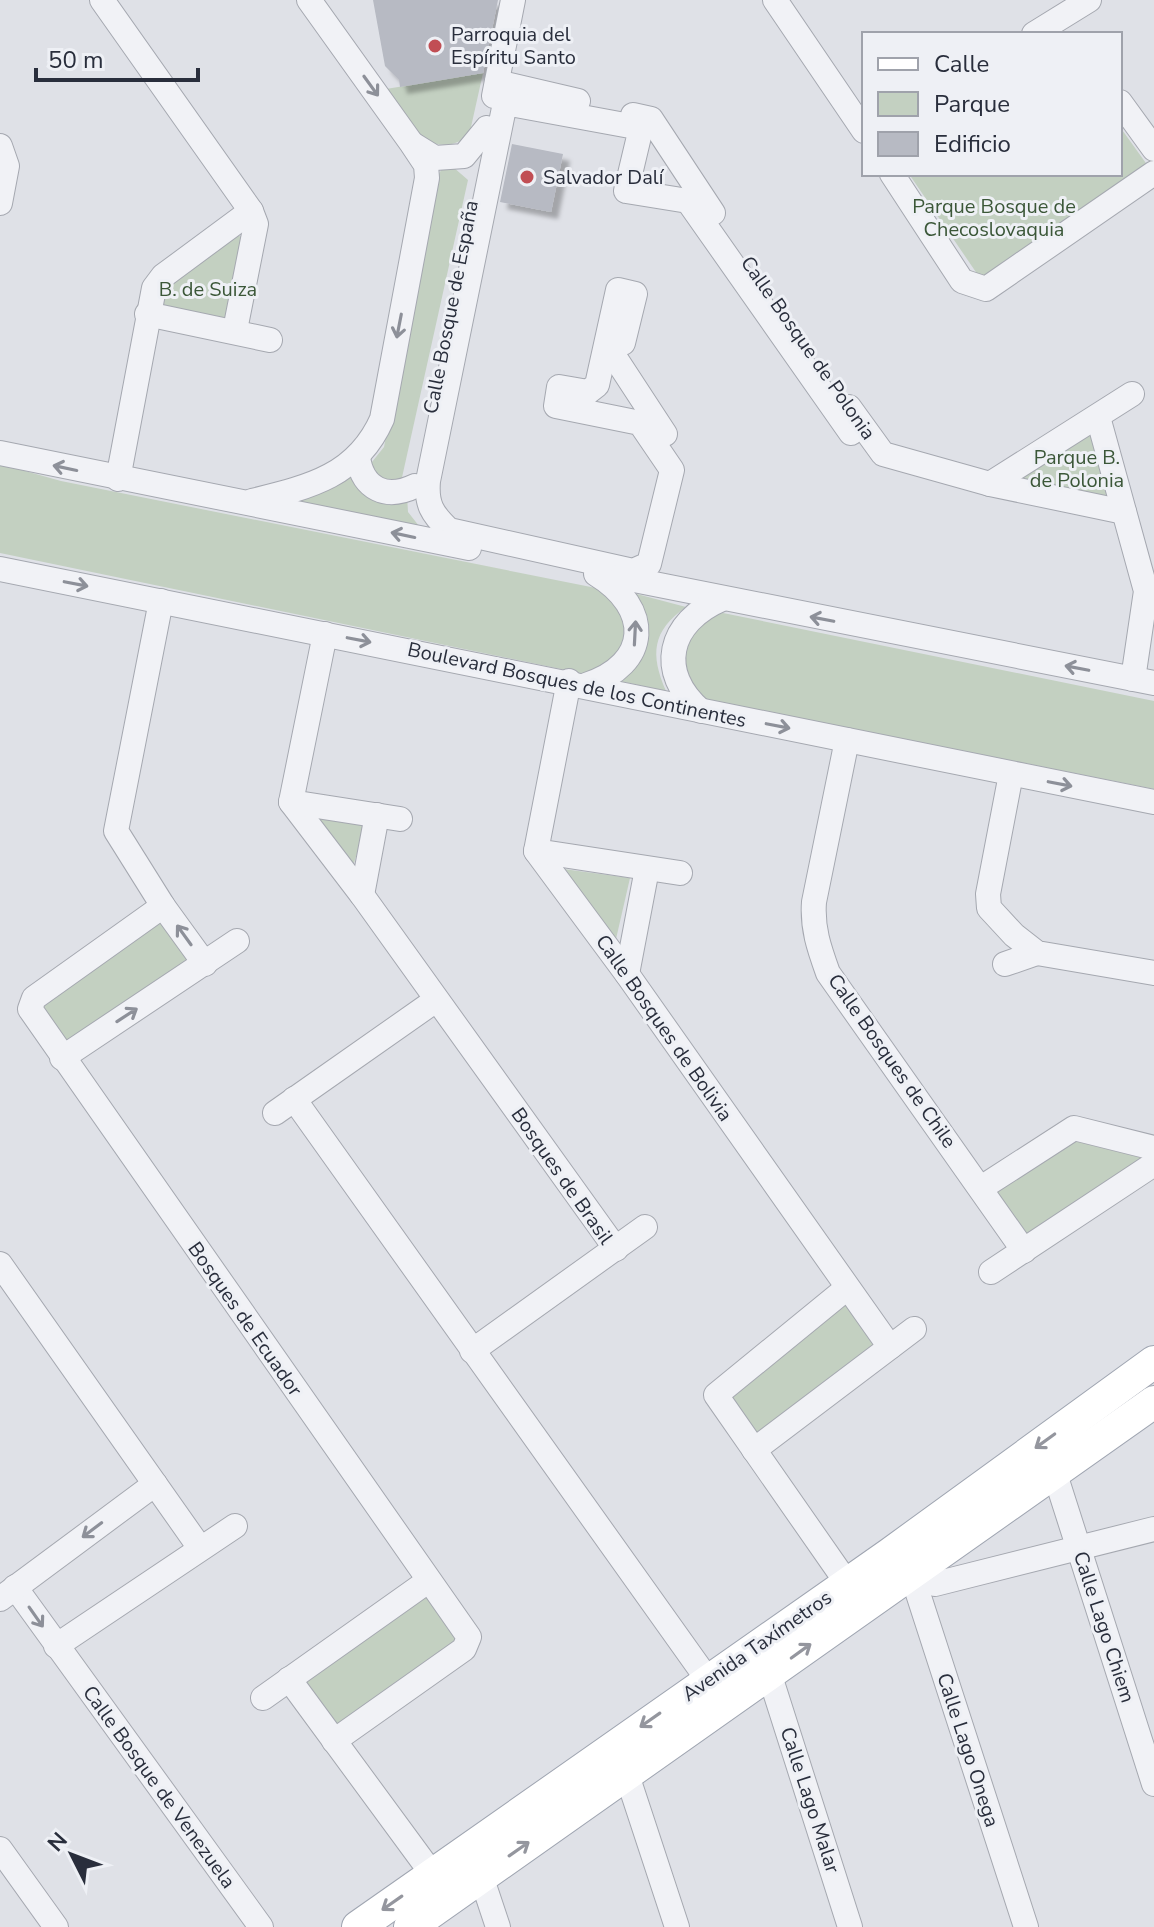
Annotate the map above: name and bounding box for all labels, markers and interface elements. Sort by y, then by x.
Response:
place label: Parroquia del Espíritu Santo [451,21,576,71]
scale bar [36,32,198,82]
legend [862,32,1122,176]
marker: Parroquia del Espíritu Santo [426,37,444,55]
text: 50 m [48,44,104,76]
text: Calle [934,48,989,80]
one-way arrow [363,75,379,97]
text: Parque [934,88,1010,120]
text: Edificio [934,128,1011,160]
place label: Salvador Dalí [543,164,665,191]
marker: Salvador Dalí [518,168,536,186]
park label: Parque Bosque de Checoslovaquia [912,193,1076,243]
street label: Calle Bosque de España [417,198,485,416]
street label: Calle Bosque de Polonia [734,251,882,445]
park label: B. de Suiza [159,276,257,303]
one-way arrow [391,313,406,339]
park label: Parque B. de Polonia [1030,444,1124,494]
one-way arrow [53,460,79,475]
one-way arrow [390,526,416,541]
one-way arrow [63,577,89,592]
one-way arrow [810,610,835,625]
one-way arrow [627,620,642,647]
one-way arrow [346,634,371,649]
street label: Boulevard Bosques de los Continentes [405,636,749,734]
one-way arrow [1065,660,1091,675]
one-way arrow [765,720,790,735]
one-way arrow [1047,777,1073,792]
one-way arrow [176,925,193,946]
street label: Calle Bosques de Bolivia [589,929,739,1127]
street label: Calle Bosques de Chile [822,968,962,1154]
one-way arrow [116,1007,138,1023]
street label: Bosques de Brasil [505,1102,619,1250]
street label: Bosques de Ecuador [182,1236,308,1402]
one-way arrow [1035,1433,1057,1449]
one-way arrow [82,1522,104,1539]
street label: Calle Lago Chiem [1067,1548,1141,1706]
street label: Avenida Taxímetros [677,1584,837,1708]
one-way arrow [28,1605,44,1627]
one-way arrow [789,1643,811,1659]
street label: Calle Lago Onega [930,1670,1006,1830]
street label: Calle Bosque de Venezuela [76,1680,242,1894]
one-way arrow [640,1712,662,1729]
street label: Calle Lago Malar [774,1724,846,1876]
north arrow [32,1815,112,1895]
text: N [41,1826,75,1858]
one-way arrow [508,1841,529,1858]
one-way arrow [382,1895,404,1911]

